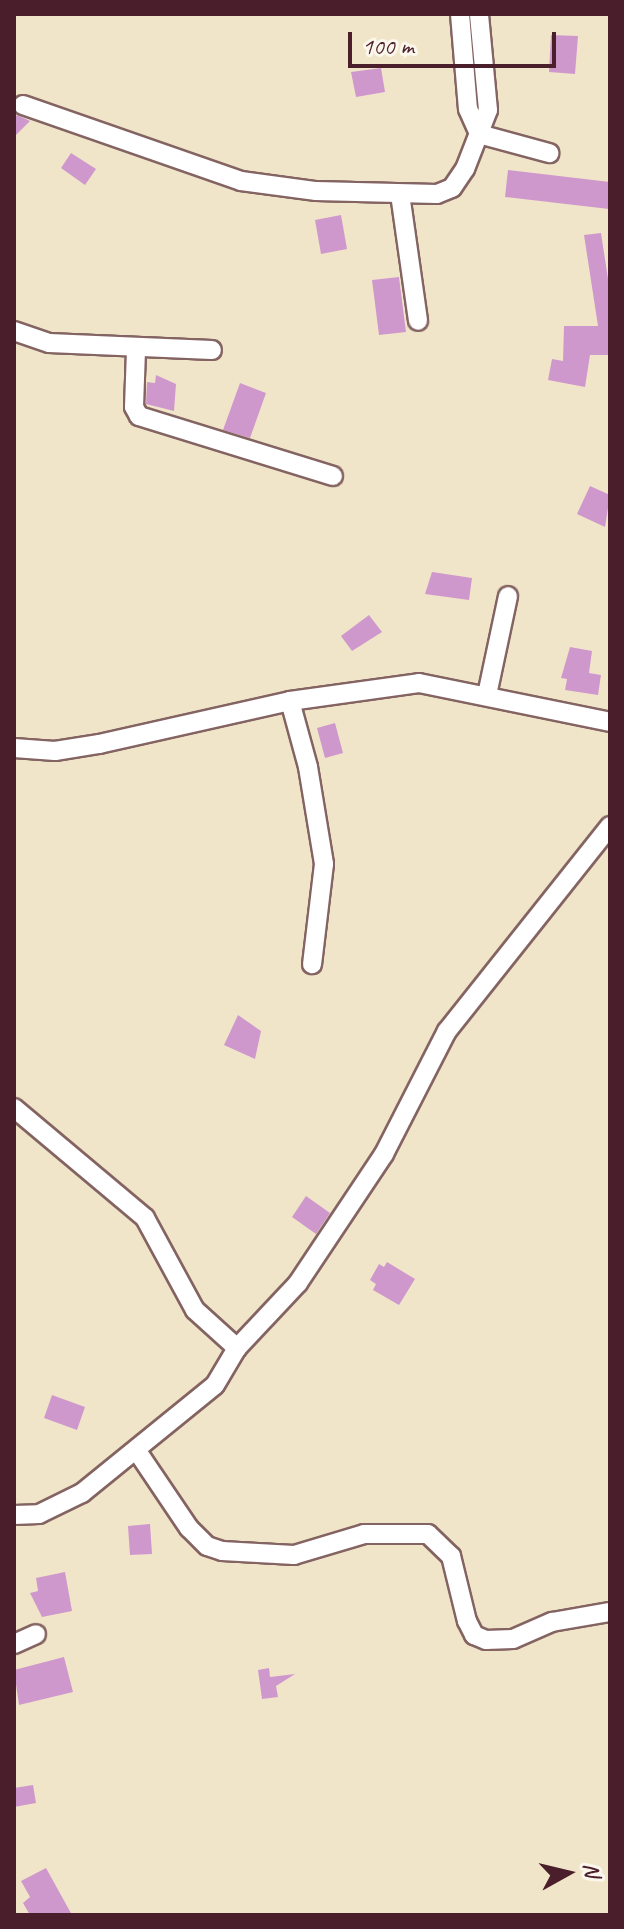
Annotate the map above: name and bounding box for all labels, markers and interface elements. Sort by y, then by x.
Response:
scale bar [352,16,560,66]
text: 100 m [362,31,414,61]
north arrow [528,1833,608,1913]
text: N [577,1861,607,1878]

